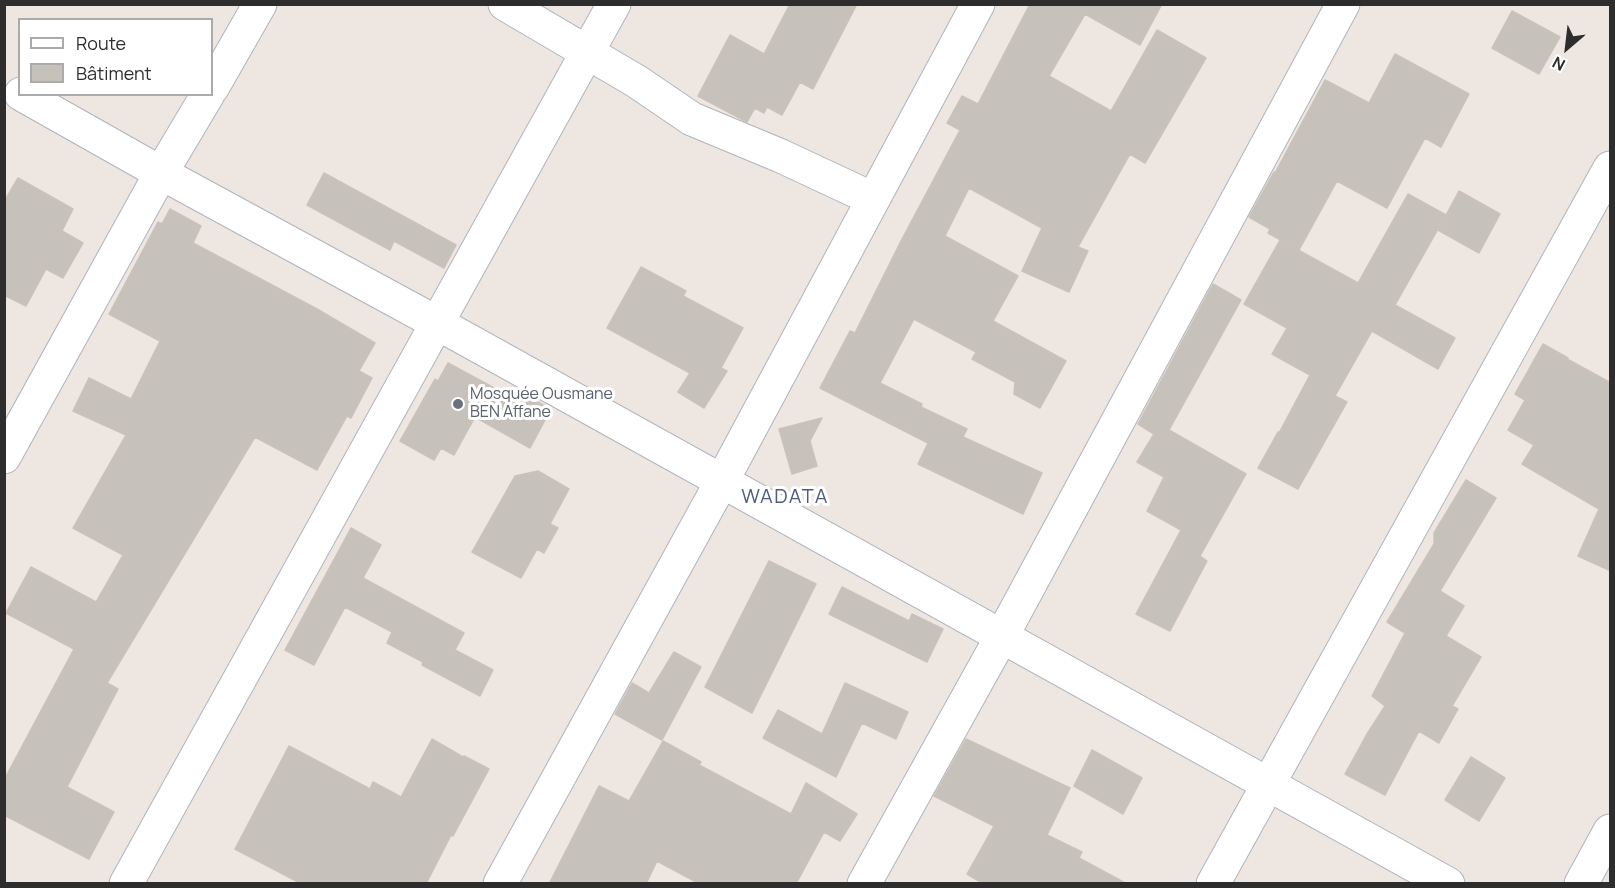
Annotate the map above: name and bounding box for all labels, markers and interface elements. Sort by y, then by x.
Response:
legend [18,18,213,96]
north arrow [1537,18,1597,78]
text: Route [76,31,126,55]
text: N [1548,51,1569,76]
text: Bâtiment [76,61,152,85]
place label: Mosquée Ousmane BEN Affane [470,385,613,423]
marker: Mosquée Ousmane BEN Affane [451,397,465,411]
district label: WADATA [741,485,829,509]

